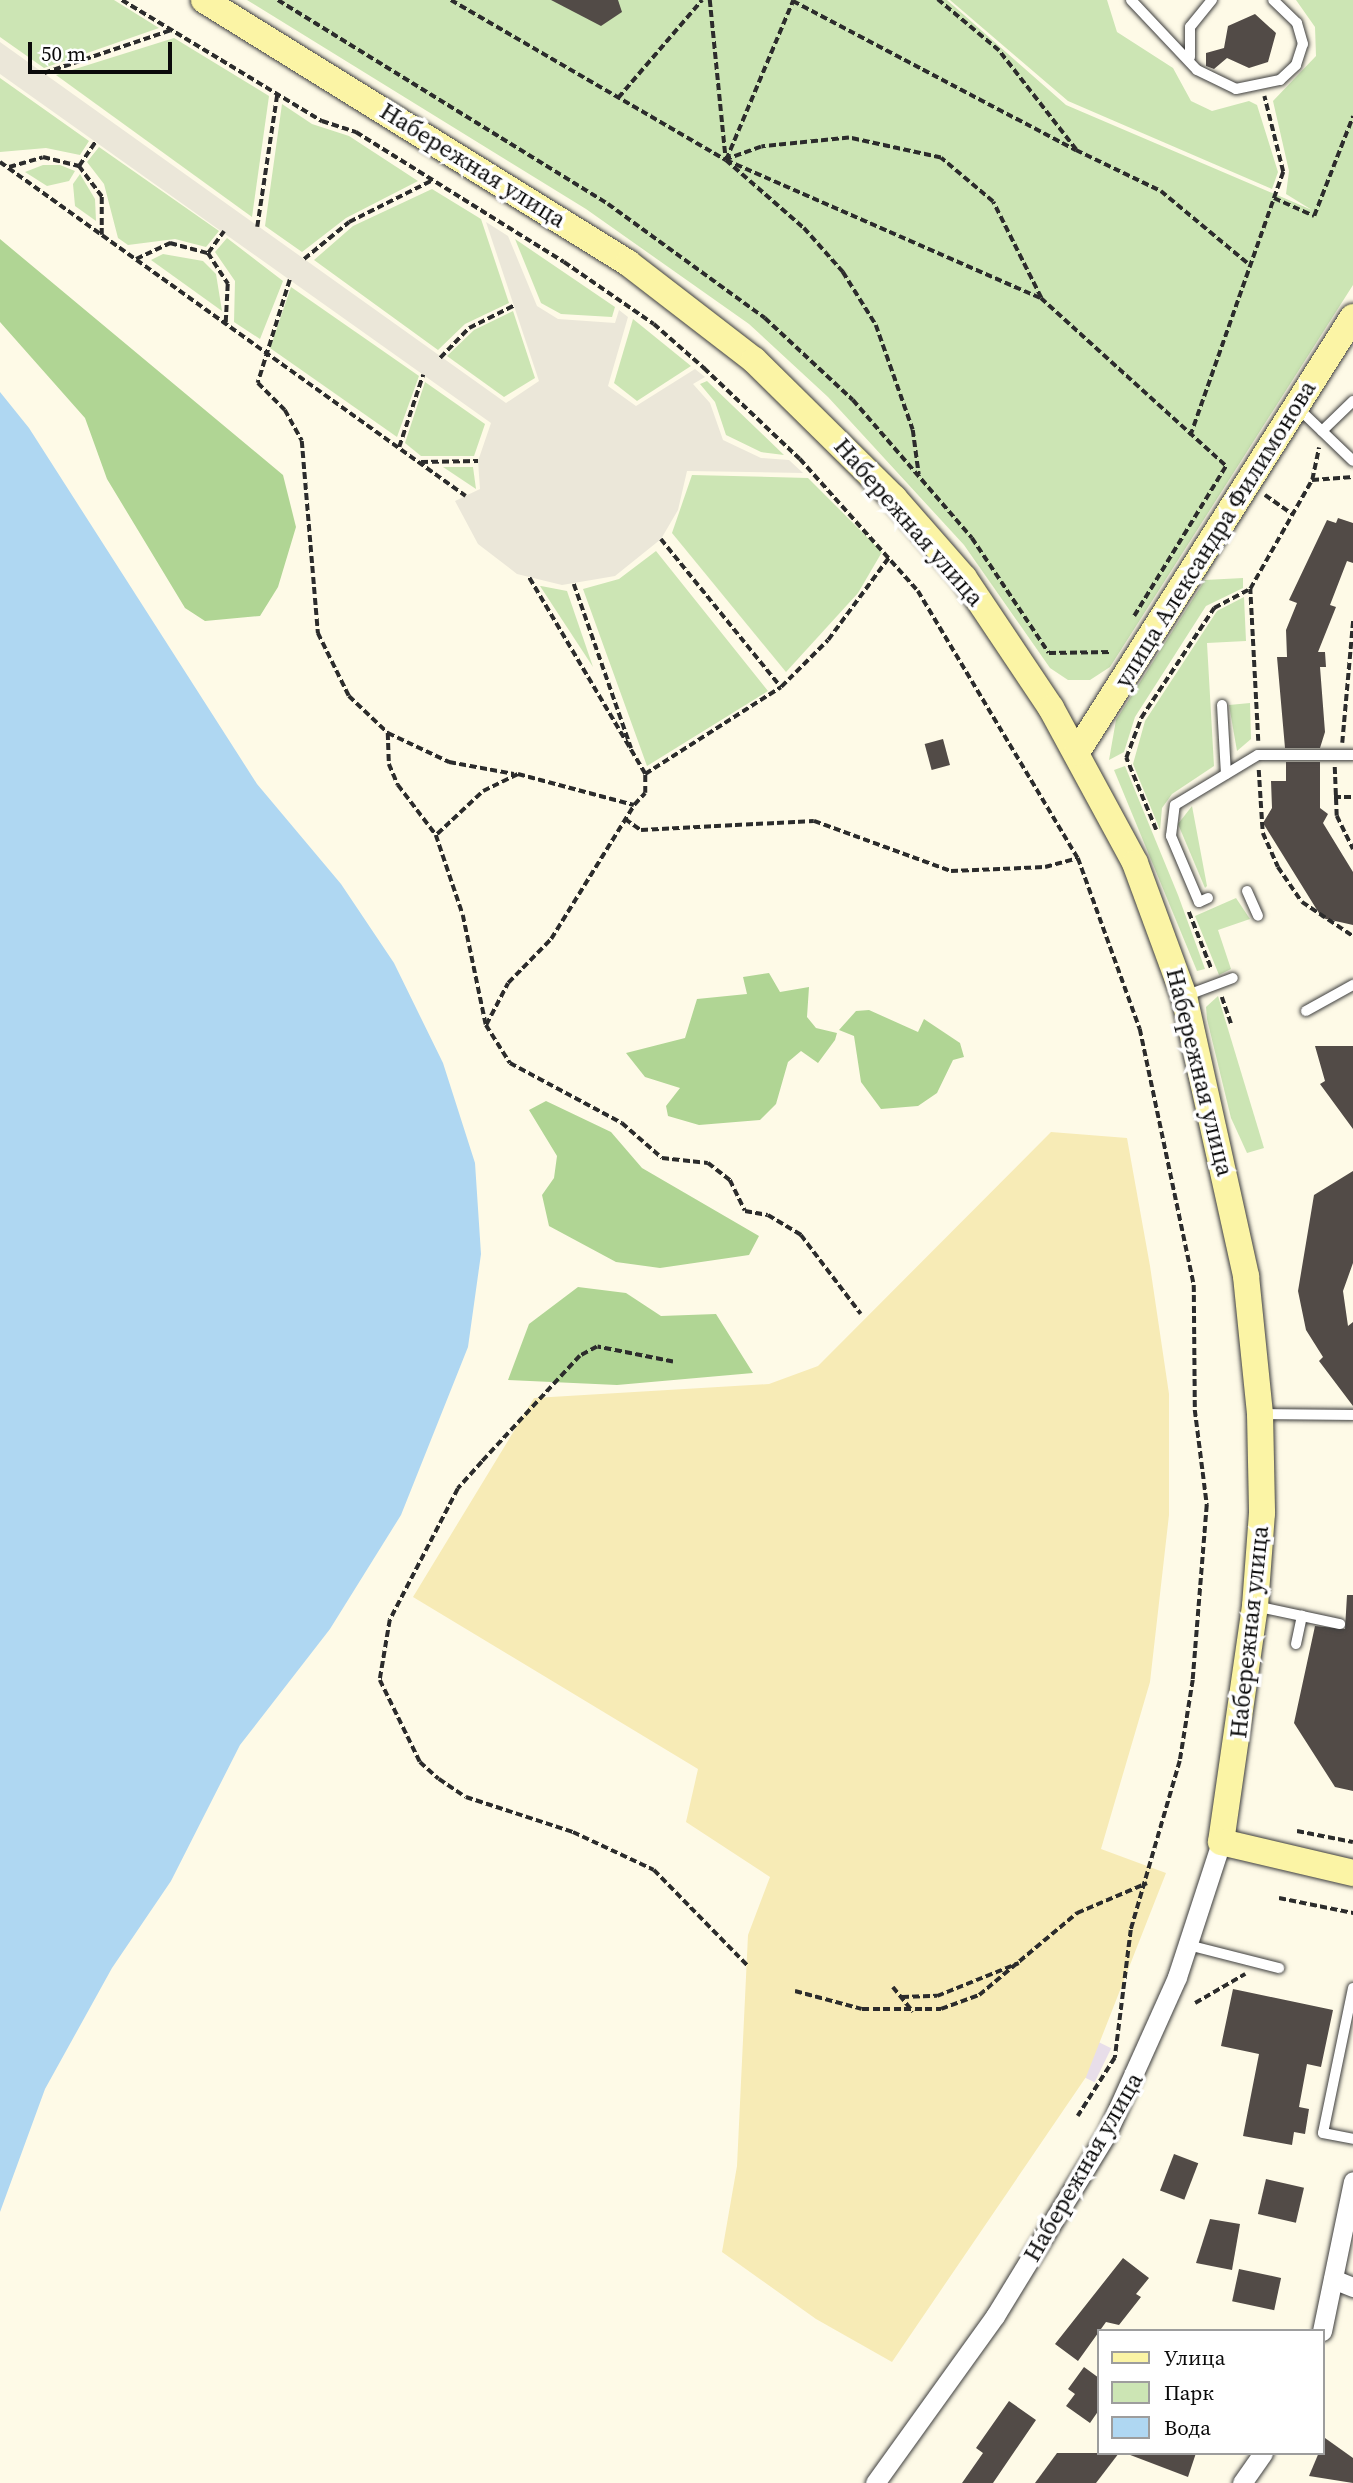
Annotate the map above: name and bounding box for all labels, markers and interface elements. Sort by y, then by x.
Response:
scale bar [32,28,175,72]
text: 50 m [41,39,86,68]
street label: Набережная улица [375,96,571,234]
street label: улица Александра Филимонова [1108,375,1322,693]
street label: Набережная улица [828,432,990,612]
street label: Набережная улица [1160,965,1240,1179]
street label: Набережная улица [1224,1524,1274,1740]
street label: Набережная улица [1017,2067,1149,2267]
legend [1098,2329,1325,2455]
text: Улица [1164,2343,1225,2372]
text: Парк [1164,2378,1214,2407]
text: Вода [1164,2413,1211,2442]

